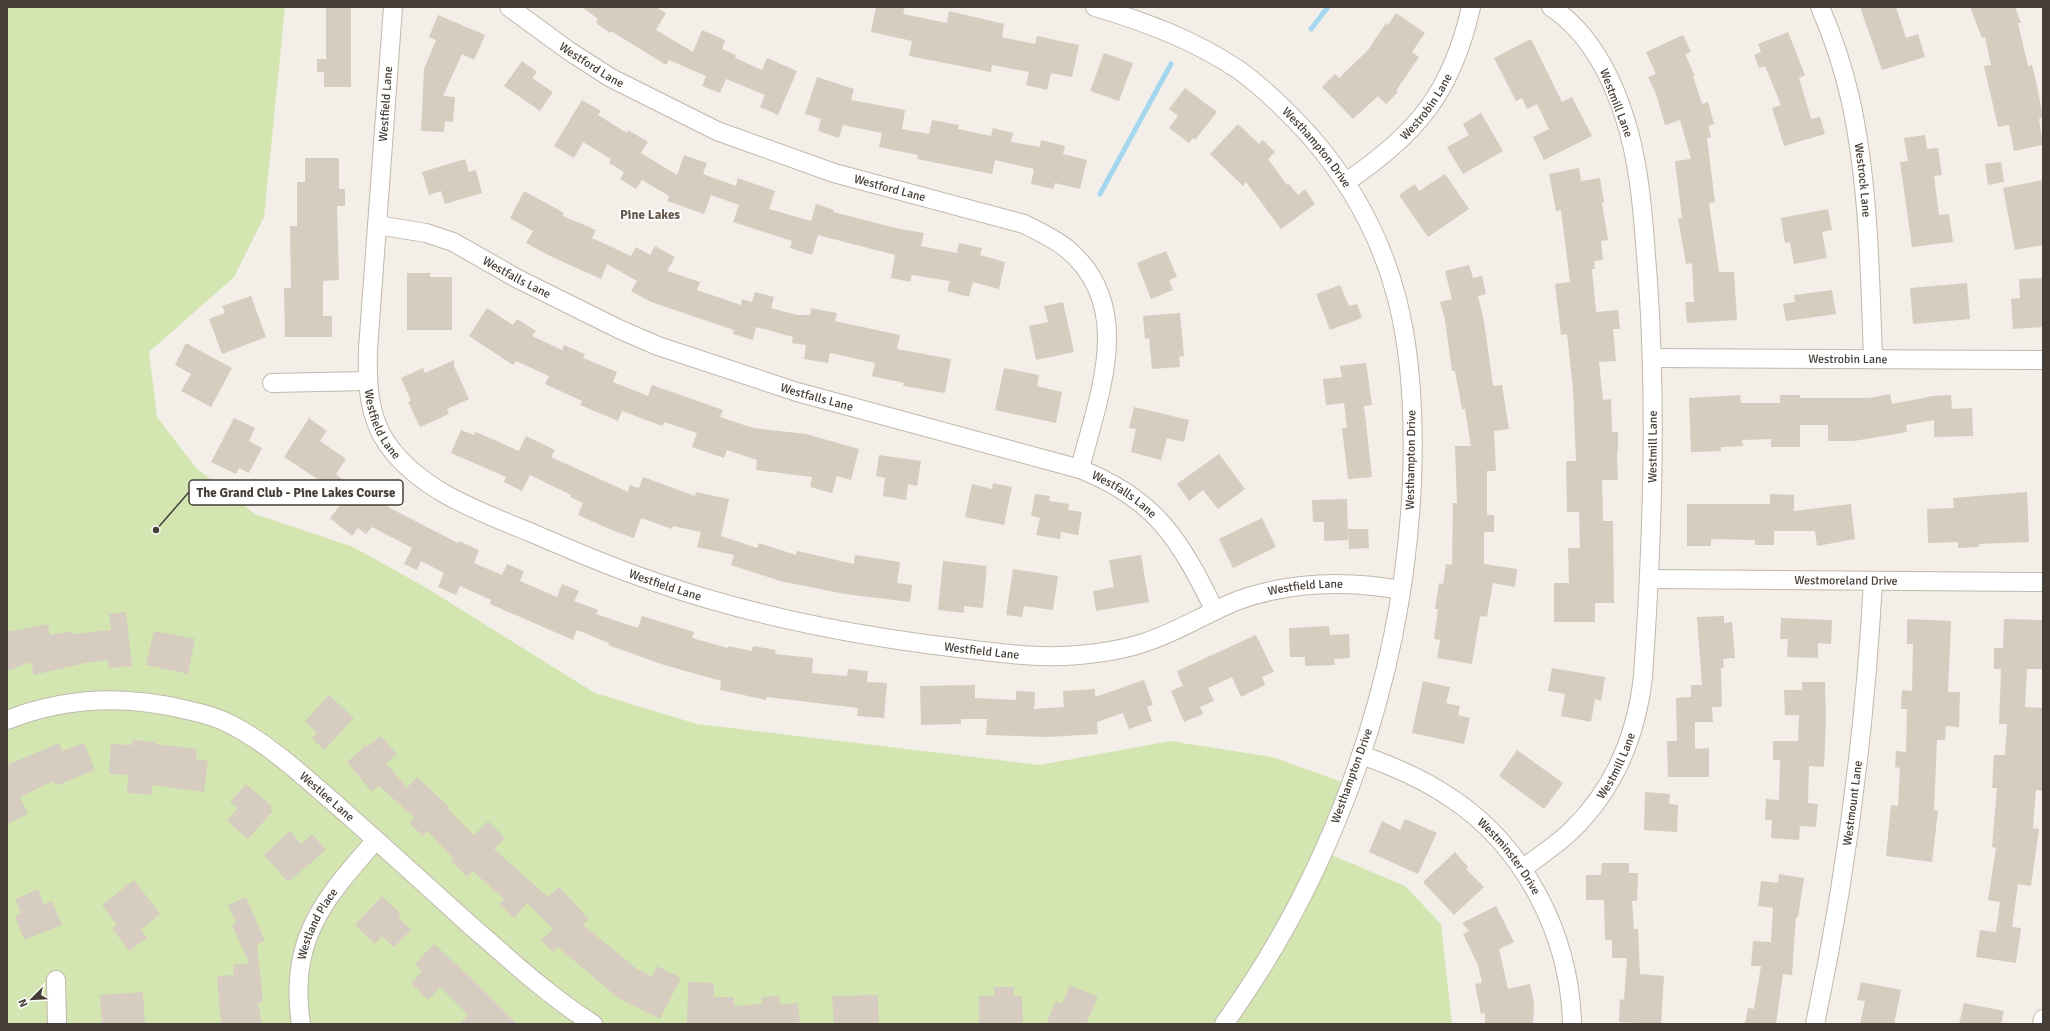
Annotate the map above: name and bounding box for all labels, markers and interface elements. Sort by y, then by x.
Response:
street label: Westford Lane [556,39,626,91]
street label: Westfield Lane [376,66,396,142]
street label: Westmill Lane [1596,67,1636,139]
street label: Westrobin Lane [1397,71,1455,143]
street label: Westhampton Drive [1279,104,1354,191]
street label: Westrock Lane [1851,142,1874,218]
street label: Westford Lane [852,171,927,205]
district label: Pine Lakes [620,207,680,223]
street label: Westfalls Lane [480,253,553,302]
street label: Westrobin Lane [1808,351,1888,367]
street label: Westfalls Lane [778,379,855,414]
street label: Westfield Lane [361,388,404,462]
street label: Westhampton Drive [1403,410,1419,510]
street label: Westmill Lane [1645,411,1660,483]
street label: Westfalls Lane [1089,467,1160,521]
callout: The Grand Club - Pine Lakes Course [189,480,403,505]
text: The Grand Club - Pine Lakes Course [197,485,396,501]
street label: Westfield Lane [627,566,703,604]
street label: Westmoreland Drive [1794,573,1898,588]
street label: Westfield Lane [1266,576,1343,599]
street label: Westfield Lane [943,639,1020,662]
street label: Westhampton Drive [1328,726,1376,826]
street label: Westmill Lane [1593,731,1638,802]
street label: Westmount Lane [1839,760,1865,847]
street label: Westlee Lane [296,769,358,825]
street label: Westminster Drive [1474,815,1544,897]
street label: Westland Place [294,885,341,961]
north arrow [12,979,52,1019]
text: N [16,997,31,1009]

